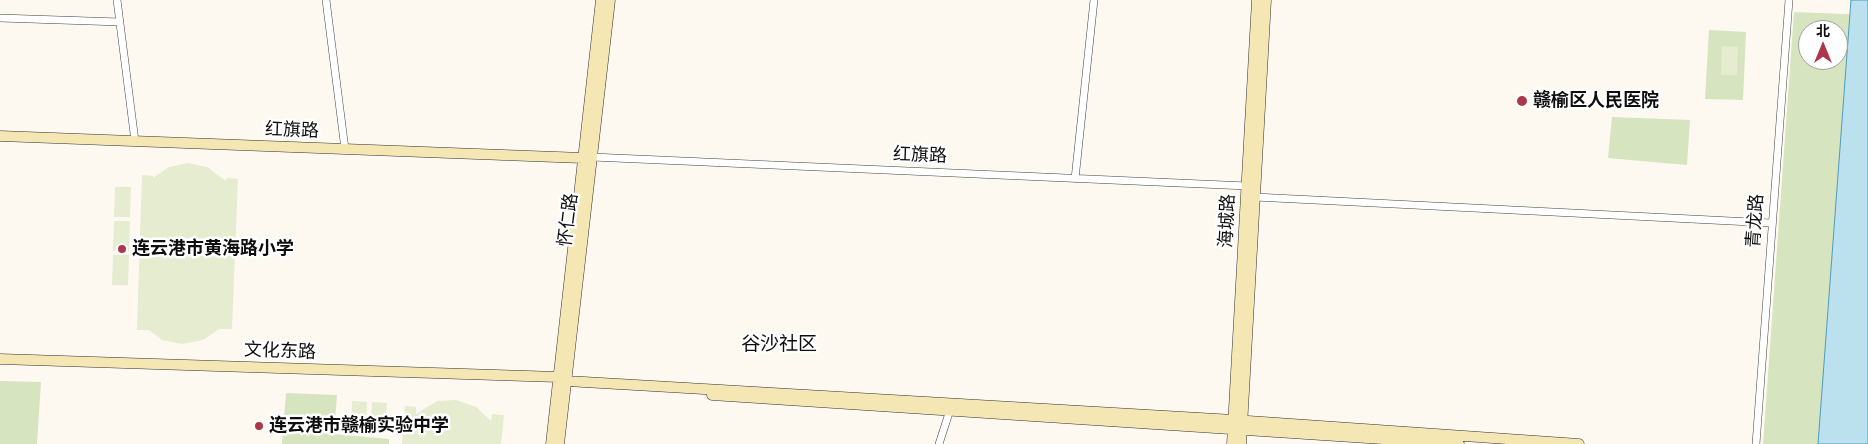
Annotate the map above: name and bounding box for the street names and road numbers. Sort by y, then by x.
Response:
street label: 红旗路 [265,119,319,143]
street label: 红旗路 [893,144,947,168]
street label: 怀仁路 [555,192,583,248]
street label: 海城路 [1216,193,1240,249]
street label: 青龙路 [1743,193,1769,249]
street label: 文化东路 [244,340,316,364]

